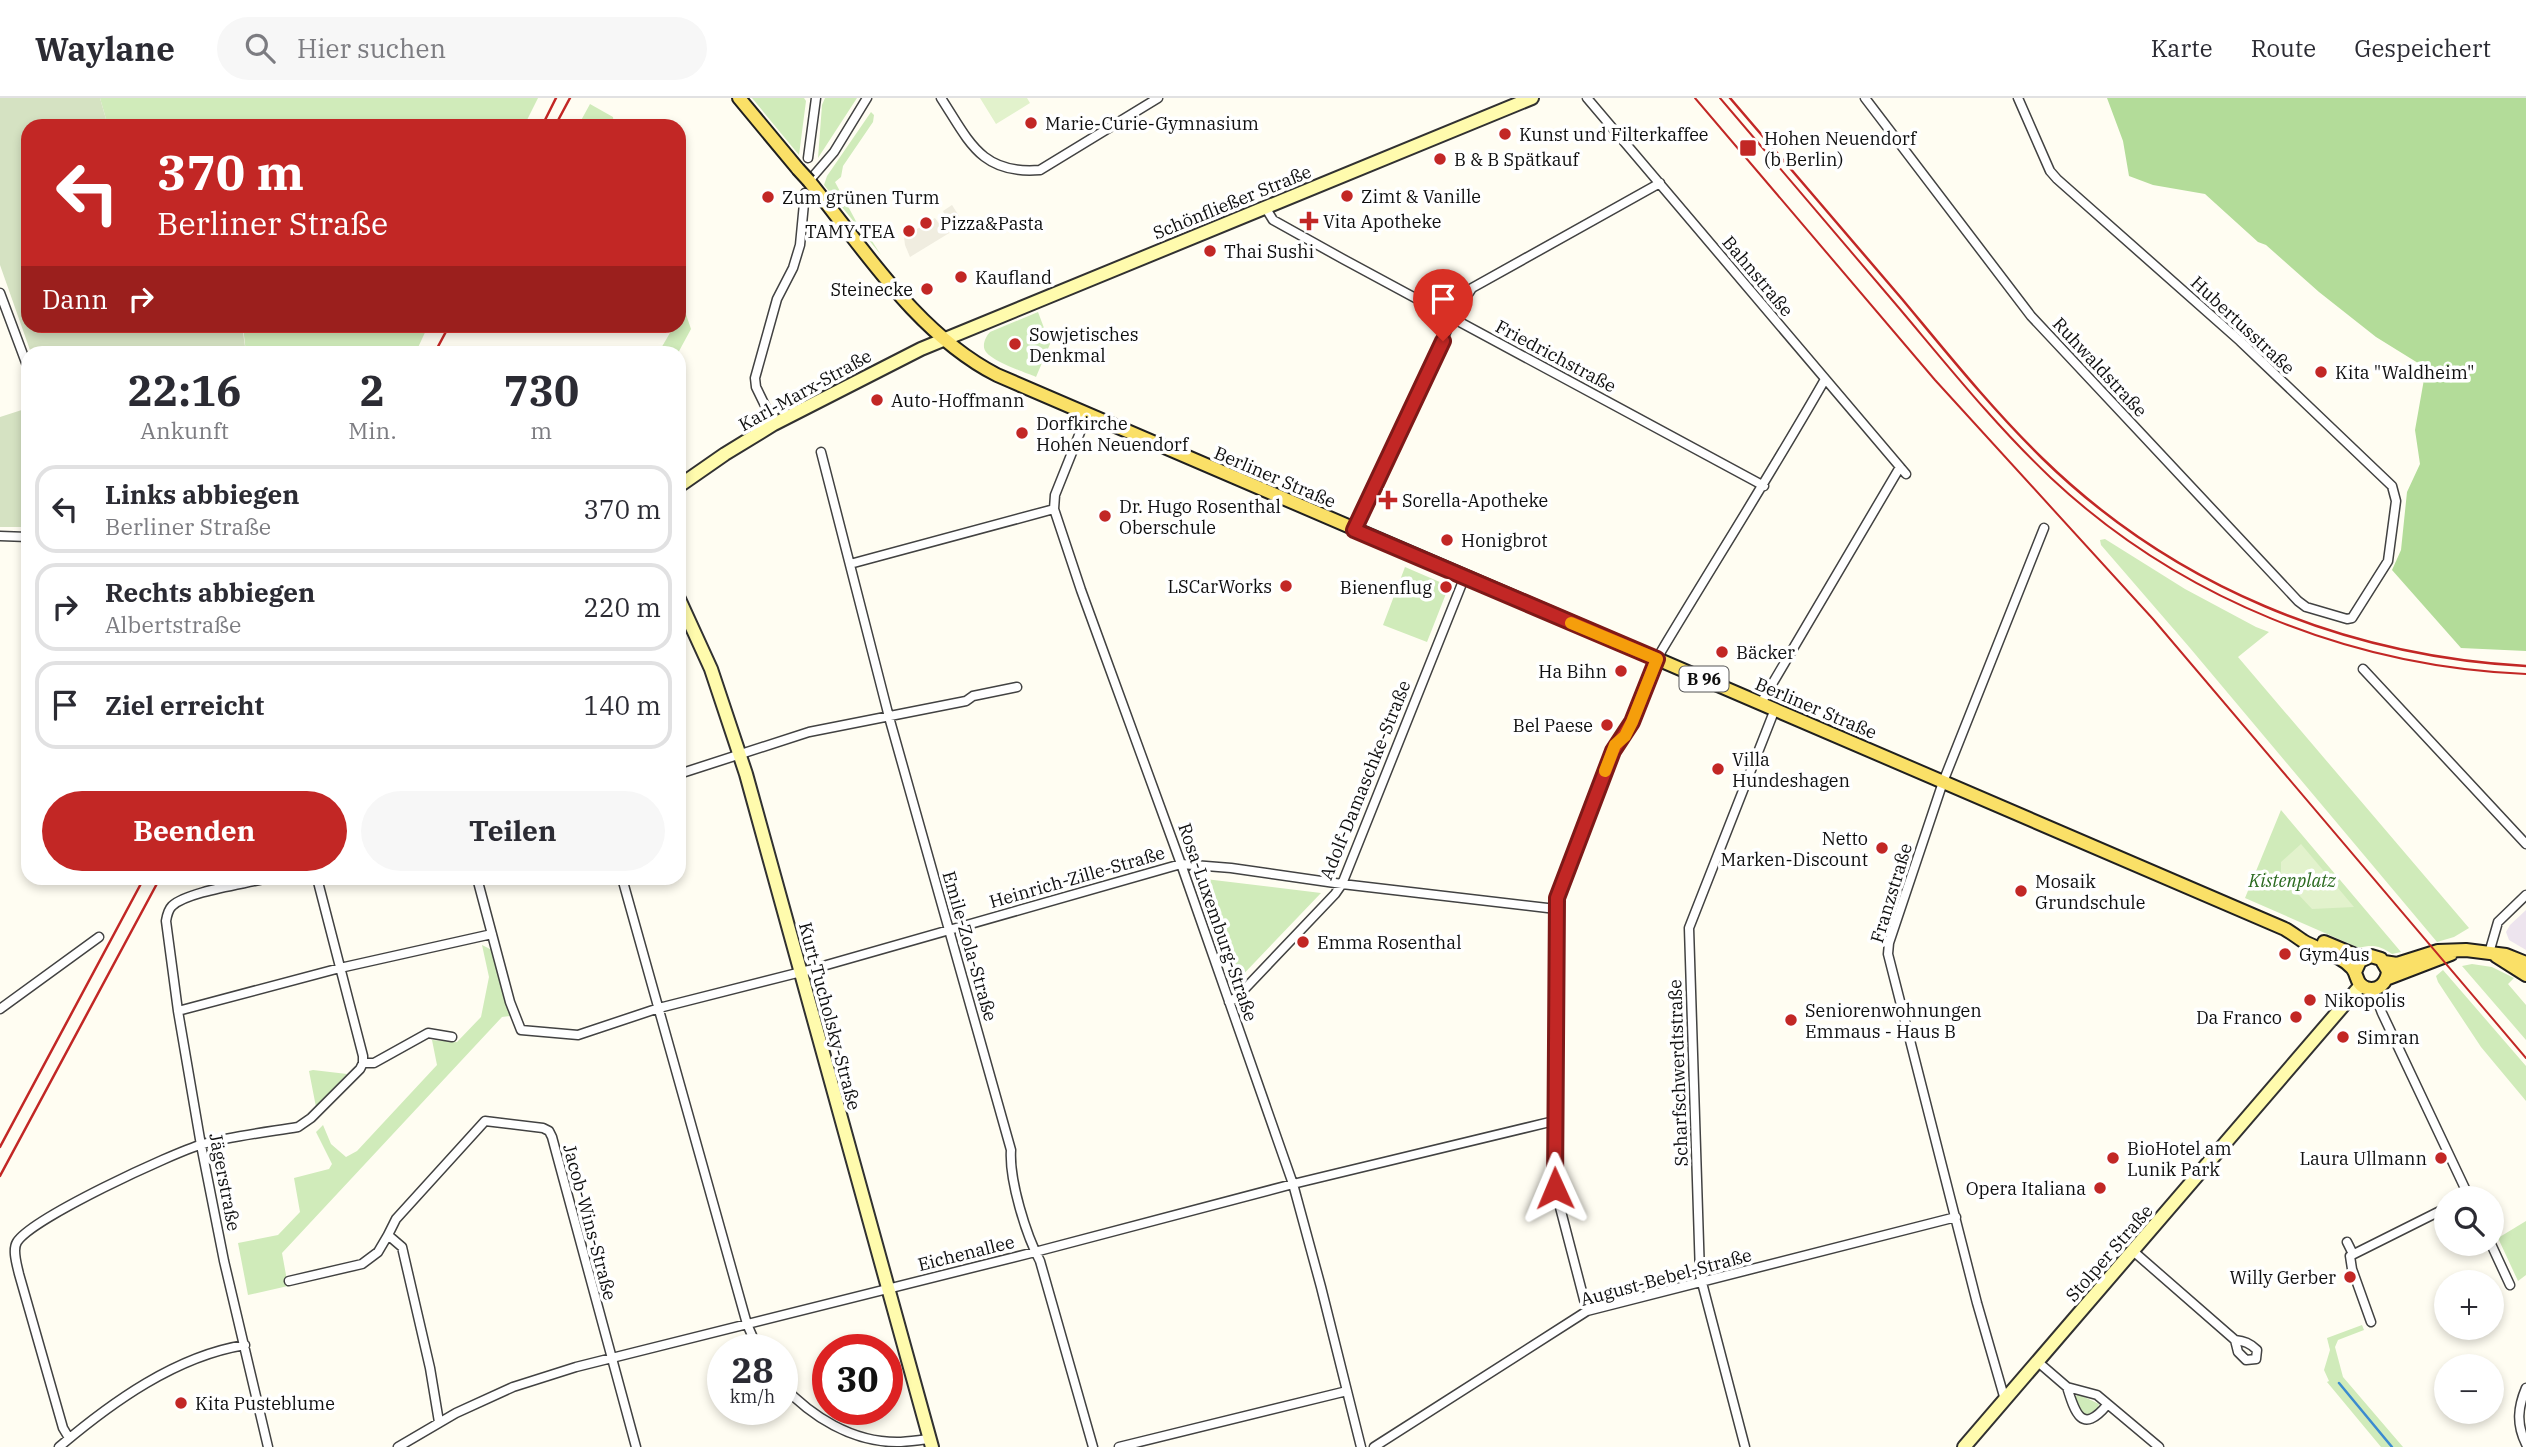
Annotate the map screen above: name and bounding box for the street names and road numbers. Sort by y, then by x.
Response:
street label: Schönfließer Straße [1149,160,1315,244]
street label: Bahnstraße [1717,231,1799,321]
street label: Hubertusstraße [2186,271,2300,379]
street label: Ruhwaldstraße [2048,312,2152,422]
street label: Friedrichstraße [1492,315,1620,397]
street label: Karl-Marx-Straße [735,344,875,436]
street label: Berliner Straße [1211,441,1339,513]
road number: B 96 [1680,666,1728,692]
street label: Berliner Straße [1752,672,1880,744]
street label: Adolf-Damaschke-Straße [1314,677,1416,883]
street label: Rosa-Luxemburg-Straße [1173,820,1263,1024]
street label: Franzstraße [1865,840,1917,946]
street label: Heinrich-Zille-Straße [986,841,1168,913]
street label: Emile-Zola-Straße [938,868,1002,1024]
street label: Kurt-Tucholsky-Straße [794,919,866,1113]
street label: Scharfschwerdtstraße [1663,979,1693,1167]
street label: Jägerstraße [204,1131,246,1233]
street label: Jacob-Wins-Straße [558,1141,622,1303]
street label: Stolper Straße [2060,1200,2158,1306]
street label: Eichenallee [915,1230,1017,1276]
street label: August-Bebel-Straße [1578,1243,1754,1311]

